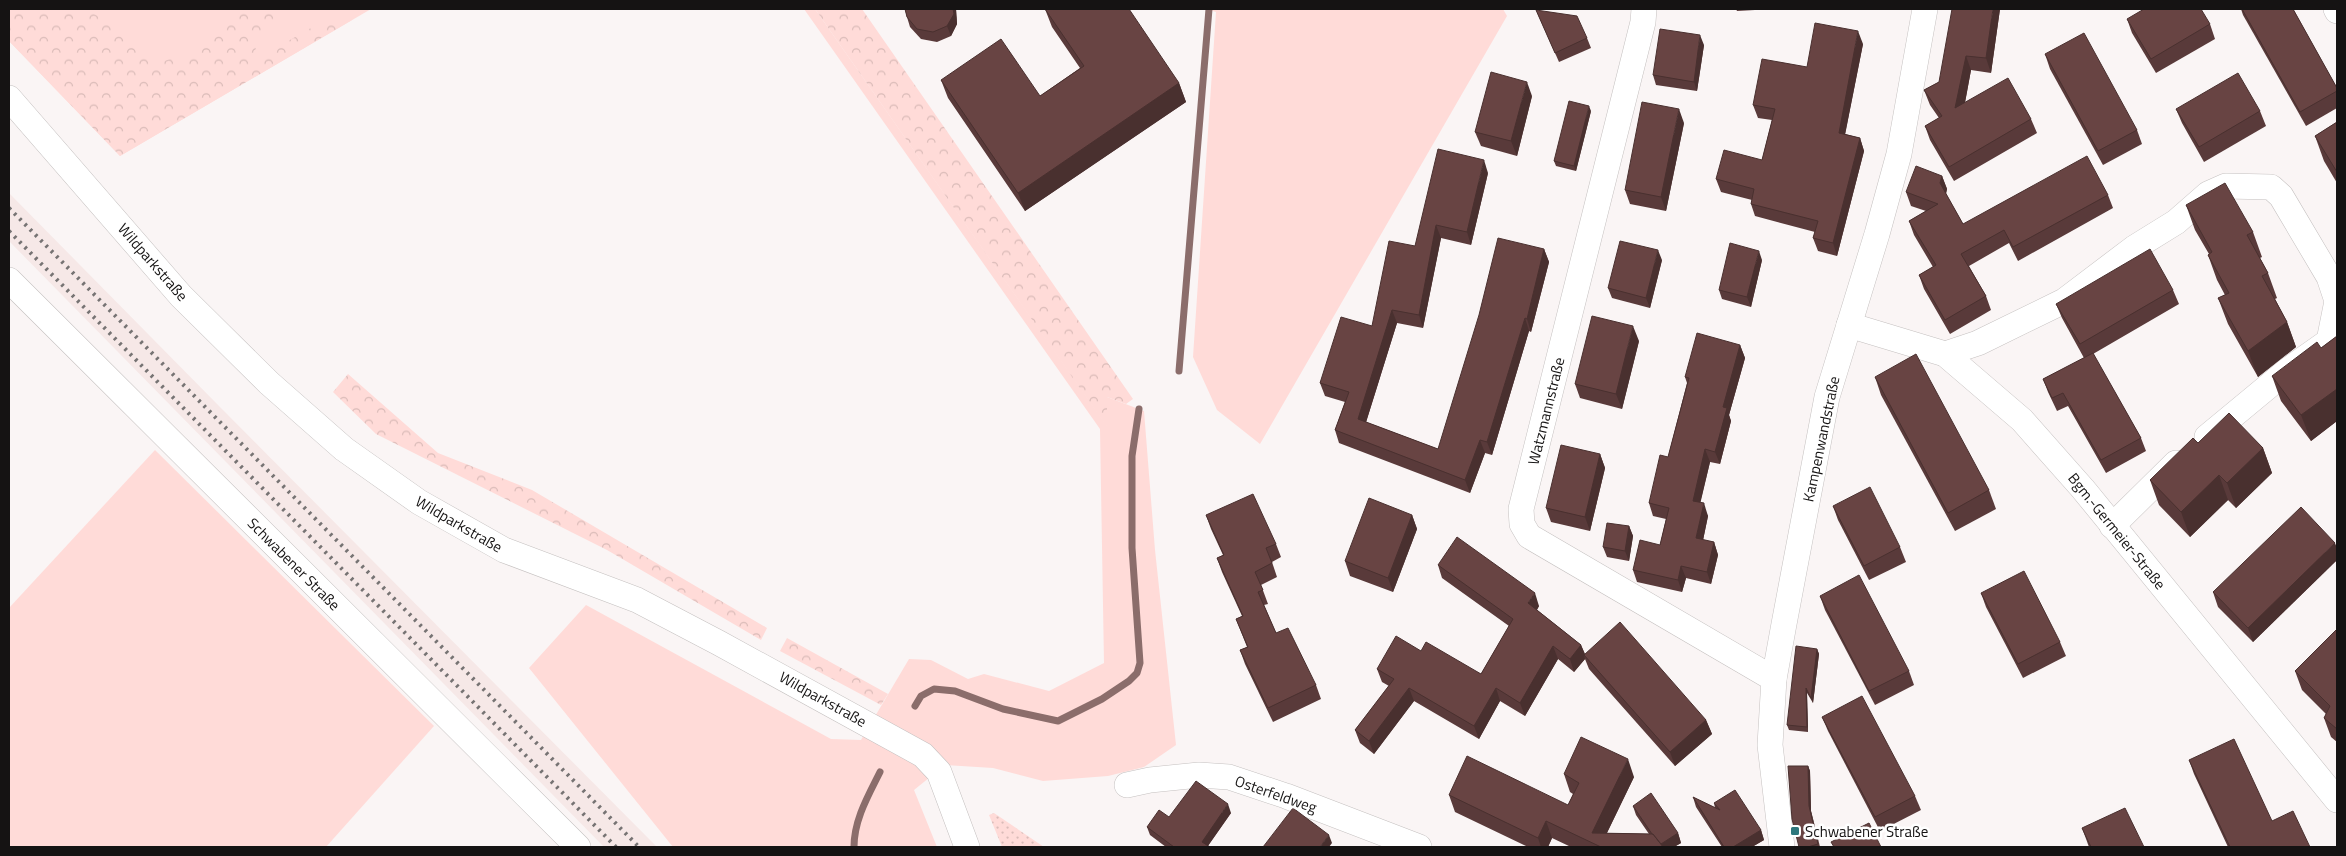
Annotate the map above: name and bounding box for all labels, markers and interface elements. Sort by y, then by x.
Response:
street label: Wildparkstraße [113,218,193,306]
street label: Watzmannstraße [1522,355,1570,467]
street label: Kampenwandstraße [1796,374,1846,504]
street label: Bgm.-Germeier-Straße [2063,468,2171,594]
street label: Wildparkstraße [411,490,507,558]
street label: Schwabener Straße [242,512,346,616]
street label: Wildparkstraße [775,665,871,733]
street label: Osterfeldweg [1232,769,1320,819]
place label: Schwabener Straße [1805,820,1928,843]
marker: Schwabener Straße [1789,825,1801,837]

